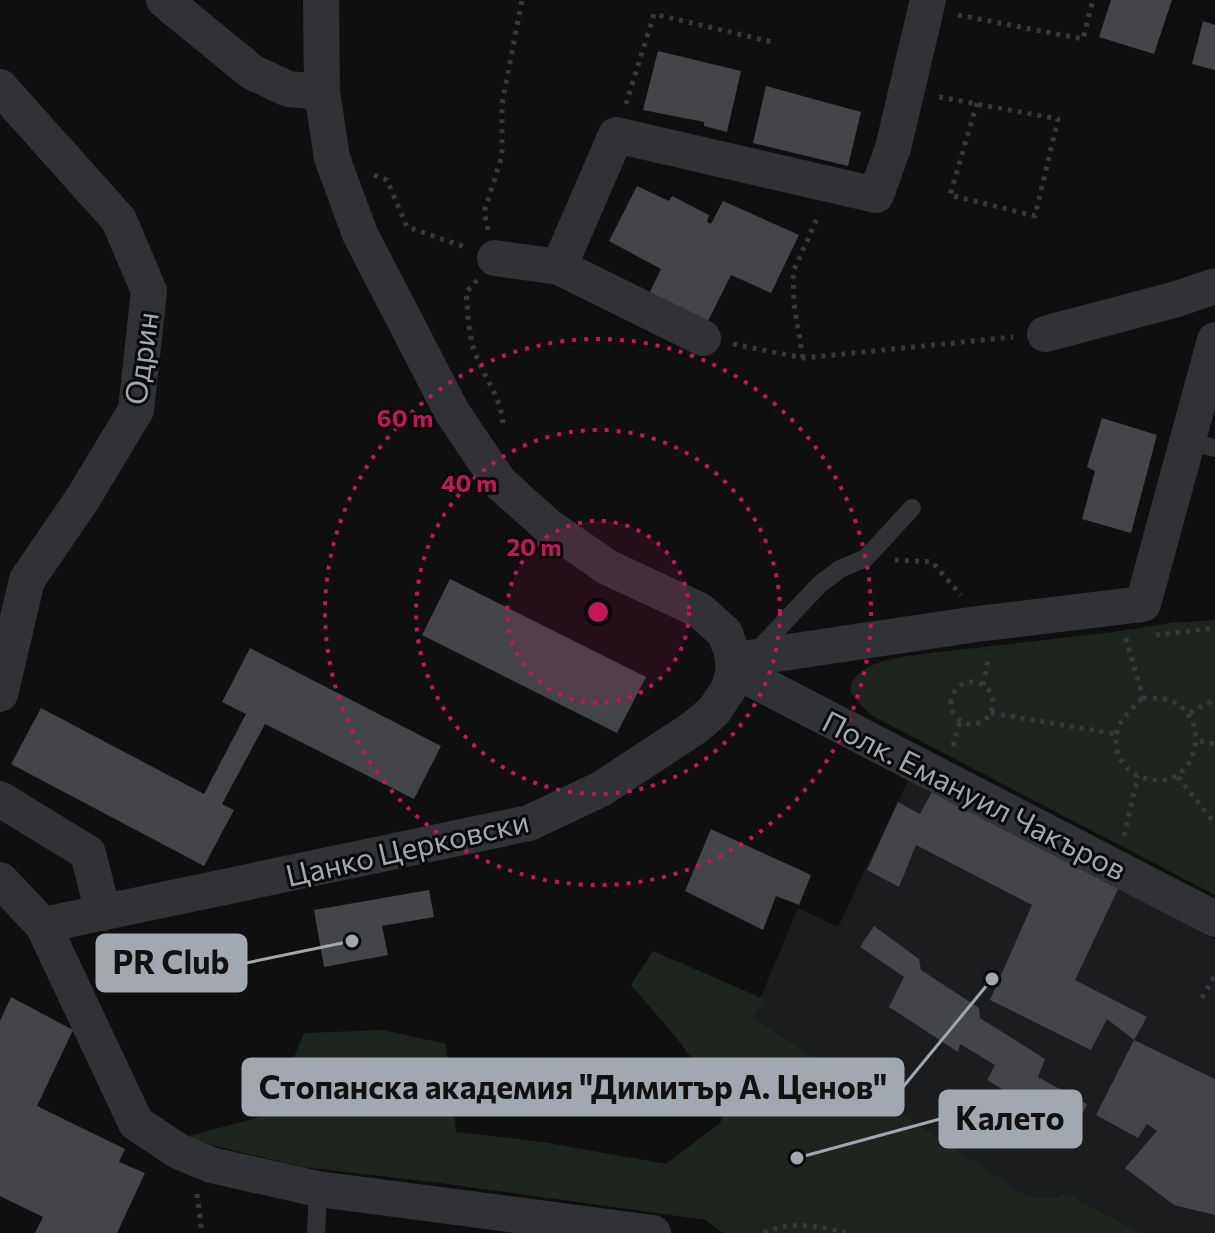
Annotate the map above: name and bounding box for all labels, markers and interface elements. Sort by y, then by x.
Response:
street label: Одрин [115,309,165,407]
text: 60 m [377,403,433,432]
text: 40 m [441,468,497,497]
text: 20 m [507,532,561,561]
centre of rings [584,598,612,626]
street label: Полк. Емануил Чакъров [817,701,1133,887]
street label: Цанко Церковски [282,801,532,893]
callout: PR Club [97,935,246,991]
text: PR Club [113,941,229,981]
callout: Стопанска академия "Димитър А. Ценов" [243,1059,903,1115]
text: Стопанска академия "Димитър А. Ценов" [259,1066,887,1106]
callout: Калето [940,1091,1081,1147]
text: Калето [955,1097,1065,1137]

